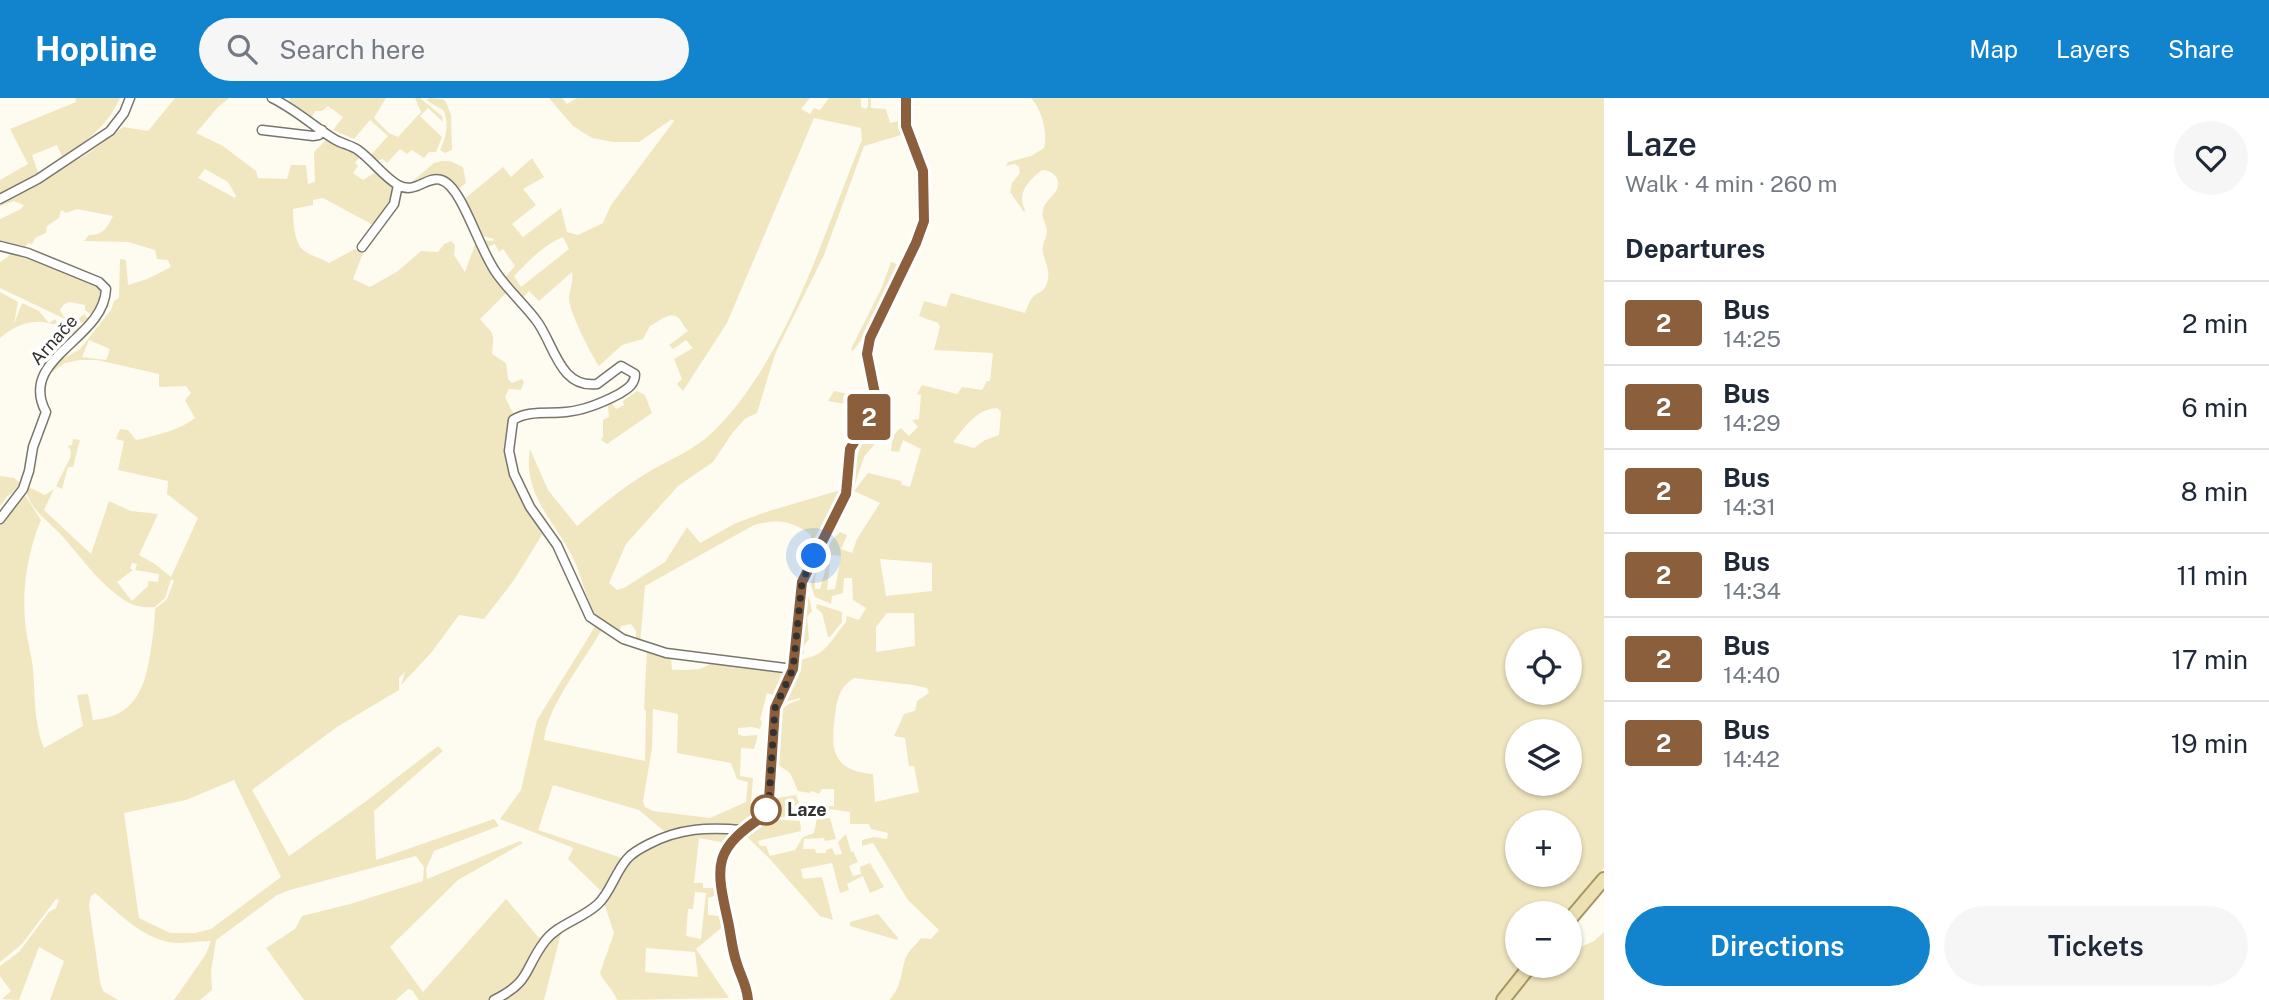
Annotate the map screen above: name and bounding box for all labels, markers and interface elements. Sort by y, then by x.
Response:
search box [199,18,689,81]
text: Hopline [35,30,157,68]
icon: search [223,30,261,68]
text: Search here [279,34,425,65]
text: Map [1969,35,2018,63]
text: Layers [2056,35,2130,63]
text: Share [2168,35,2234,63]
button: heart [2174,121,2248,195]
text: Laze [1625,125,1697,163]
text: Walk · 4 min · 260 m [1625,170,1838,197]
text: Departures [1625,233,1765,264]
text: Bus [1723,294,1770,325]
text: 2 min [2182,308,2248,339]
text: 2 [1656,309,1671,337]
street label: Arnače [26,310,82,369]
text: 14:25 [1723,325,1781,352]
text: Bus [1723,378,1770,409]
text: 6 min [2181,392,2248,423]
text: 2 [1656,393,1671,421]
line badge: 2 [846,394,892,440]
text: 2 [861,403,877,431]
text: 14:29 [1723,409,1781,436]
text: Bus [1723,462,1770,493]
text: 8 min [2181,476,2248,507]
text: 2 [1656,477,1671,505]
text: 14:31 [1723,493,1776,520]
your location [796,538,831,573]
text: Bus [1723,546,1770,577]
text: 11 min [2176,560,2248,591]
text: 2 [1656,561,1671,589]
text: 14:34 [1723,577,1781,604]
map controls [1505,628,1582,978]
button: locate [1505,628,1582,705]
text: Bus [1723,630,1770,661]
text: 17 min [2171,644,2248,675]
text: 2 [1656,645,1671,673]
text: 14:40 [1723,661,1780,688]
text: Bus [1723,714,1770,745]
button: layers [1505,719,1582,796]
text: 19 min [2171,728,2248,759]
text: 2 [1656,729,1671,757]
text: 14:42 [1723,745,1780,772]
marker: Laze [751,795,781,825]
place label: Laze [787,799,827,820]
button: + [1505,810,1582,887]
button: − [1505,901,1582,978]
button: Directions [1625,906,1930,986]
button: Tickets [1944,906,2248,986]

